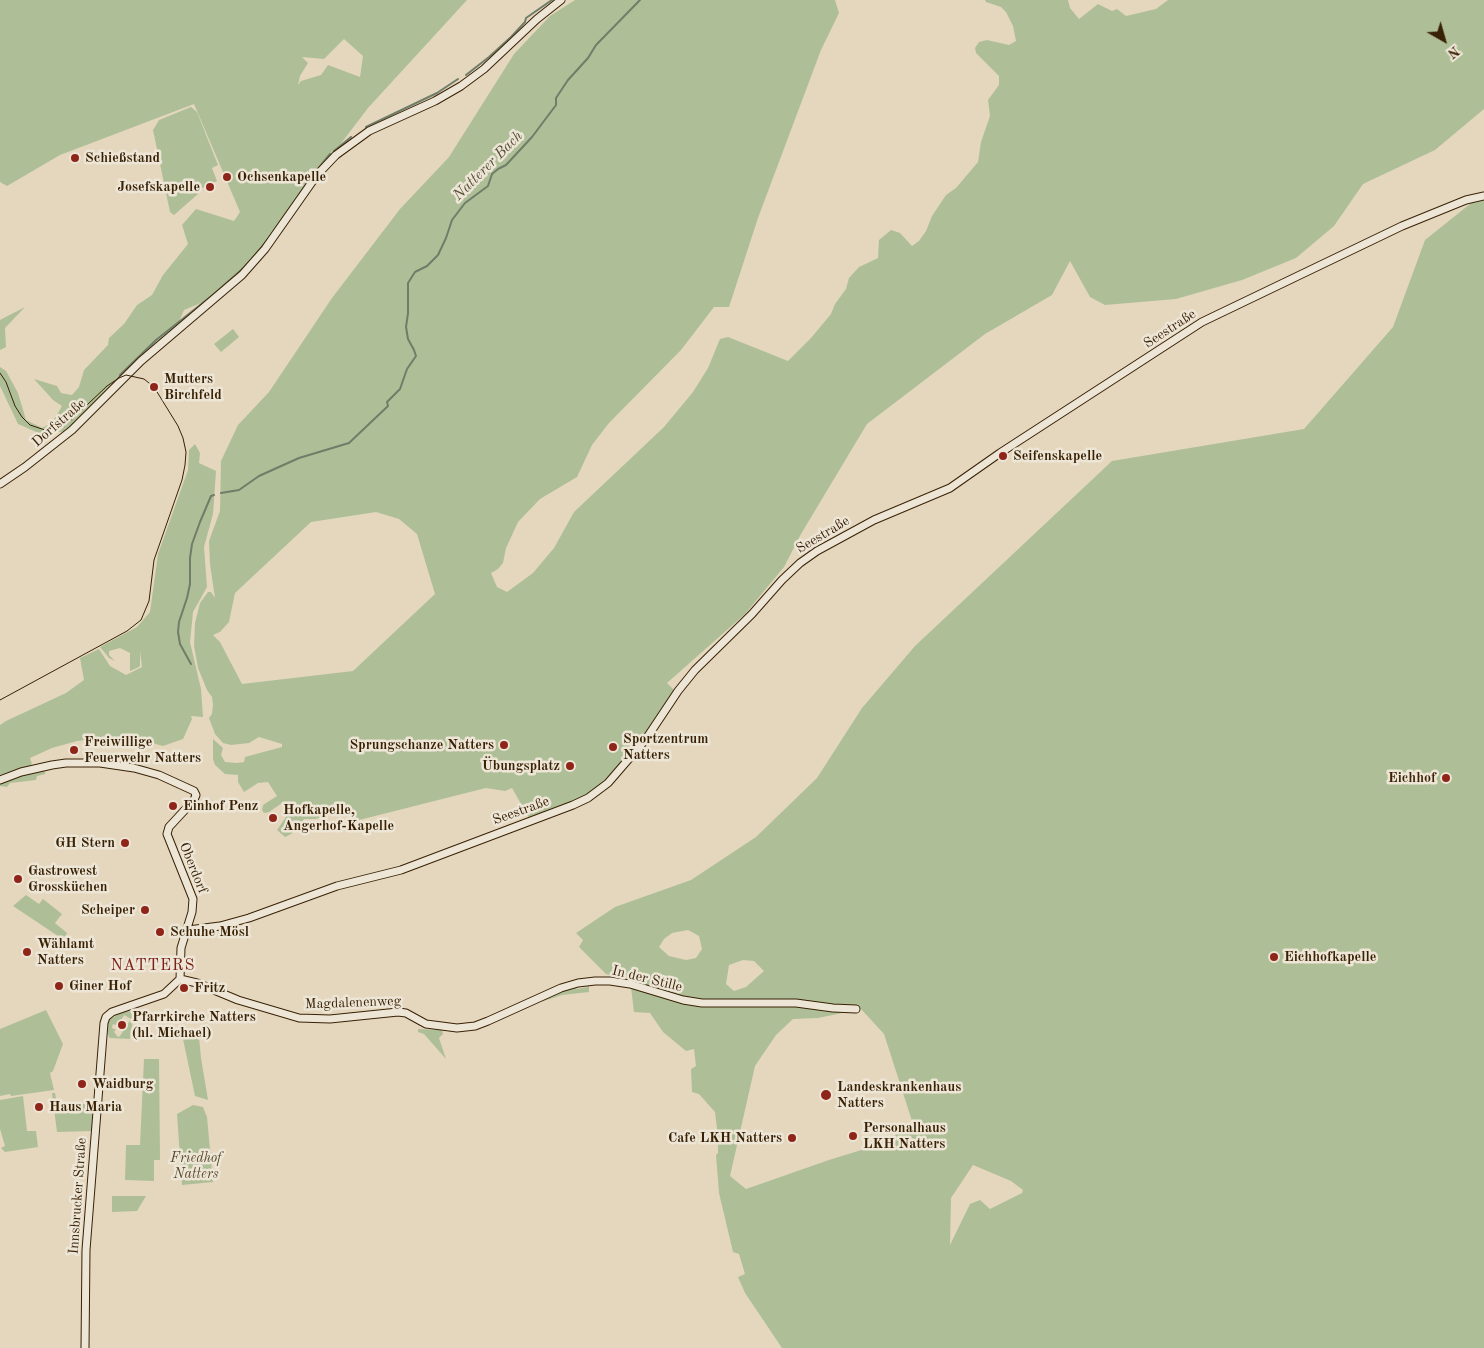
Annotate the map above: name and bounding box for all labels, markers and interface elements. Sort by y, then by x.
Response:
north arrow [1419,15,1469,65]
text: N [1445,43,1462,61]
water label: Natterer Bach [449,127,527,205]
place label: Schießstand [85,150,160,166]
marker: Schießstand [69,152,81,164]
place label: Ochsenkapelle [237,169,326,185]
marker: Ochsenkapelle [221,171,233,183]
place label: Josefskapelle [117,179,200,195]
marker: Josefskapelle [204,181,216,193]
street label: Seestraße [1141,306,1199,352]
place label: Mutters Birchfeld [164,371,222,404]
marker: Mutters Birchfeld [148,381,160,393]
street label: Dorfstraße [29,395,89,451]
place label: Seifenskapelle [1013,448,1102,464]
marker: Seifenskapelle [997,450,1009,462]
street label: Seestraße [793,513,853,557]
place label: Sportzentrum Natters [623,731,708,764]
place label: Freiwillige Feuerwehr Natters [84,734,201,766]
place label: Sprungschanze Natters [349,737,494,753]
marker: Sprungschanze Natters [498,739,510,751]
marker: Sportzentrum Natters [607,741,619,753]
marker: Freiwillige Feuerwehr Natters [68,744,80,756]
place label: Übungsplatz [482,758,560,774]
marker: Übungsplatz [564,760,576,772]
place label: Eichhof [1388,770,1436,786]
marker: Eichhof [1440,772,1452,784]
street label: Seestraße [490,793,552,829]
place label: Einhof Penz [183,798,258,814]
marker: Einhof Penz [167,800,179,812]
place label: Hofkapelle, Angerhof-Kapelle [283,802,394,834]
marker: Hofkapelle, Angerhof-Kapelle [267,812,279,824]
place label: GH Stern [55,835,115,851]
marker: GH Stern [119,837,131,849]
street label: Oberdorf [175,840,211,896]
place label: Gastrowest Grossküchen [28,863,108,896]
marker: Gastrowest Grossküchen [12,873,24,885]
place label: Scheiper [81,902,135,918]
marker: Scheiper [139,904,151,916]
place label: Schuhe Mösl [170,924,249,940]
marker: Schuhe Mösl [154,926,166,938]
place label: Wählamt Natters [37,936,94,969]
marker: Wählamt Natters [21,946,33,958]
place label: Eichhofkapelle [1284,949,1376,965]
marker: Eichhofkapelle [1268,951,1280,963]
district label: NATTERS [110,956,196,976]
street label: In der Stille [610,962,684,996]
place label: Giner Hof [69,978,131,994]
marker: Giner Hof [53,980,65,992]
place label: Fritz [194,980,225,996]
marker: Fritz [178,982,190,994]
street label: Magdalenenweg [305,993,401,1013]
place label: Pfarrkirche Natters (hl. Michael) [132,1009,256,1042]
marker: Pfarrkirche Natters (hl. Michael) [116,1019,128,1031]
place label: Waidburg [92,1076,153,1092]
marker: Waidburg [76,1078,88,1090]
place label: Landeskrankenhaus Natters [837,1079,961,1112]
marker: Landeskrankenhaus Natters [819,1088,833,1102]
place label: Haus Maria [49,1099,122,1115]
marker: Haus Maria [33,1101,45,1113]
place label: Personalhaus LKH Natters [863,1120,946,1152]
place label: Cafe LKH Natters [668,1130,782,1146]
marker: Personalhaus LKH Natters [847,1130,859,1142]
marker: Cafe LKH Natters [786,1132,798,1144]
street label: Innsbrucker Straße [66,1137,90,1255]
park label: Friedhof Natters [170,1150,222,1182]

